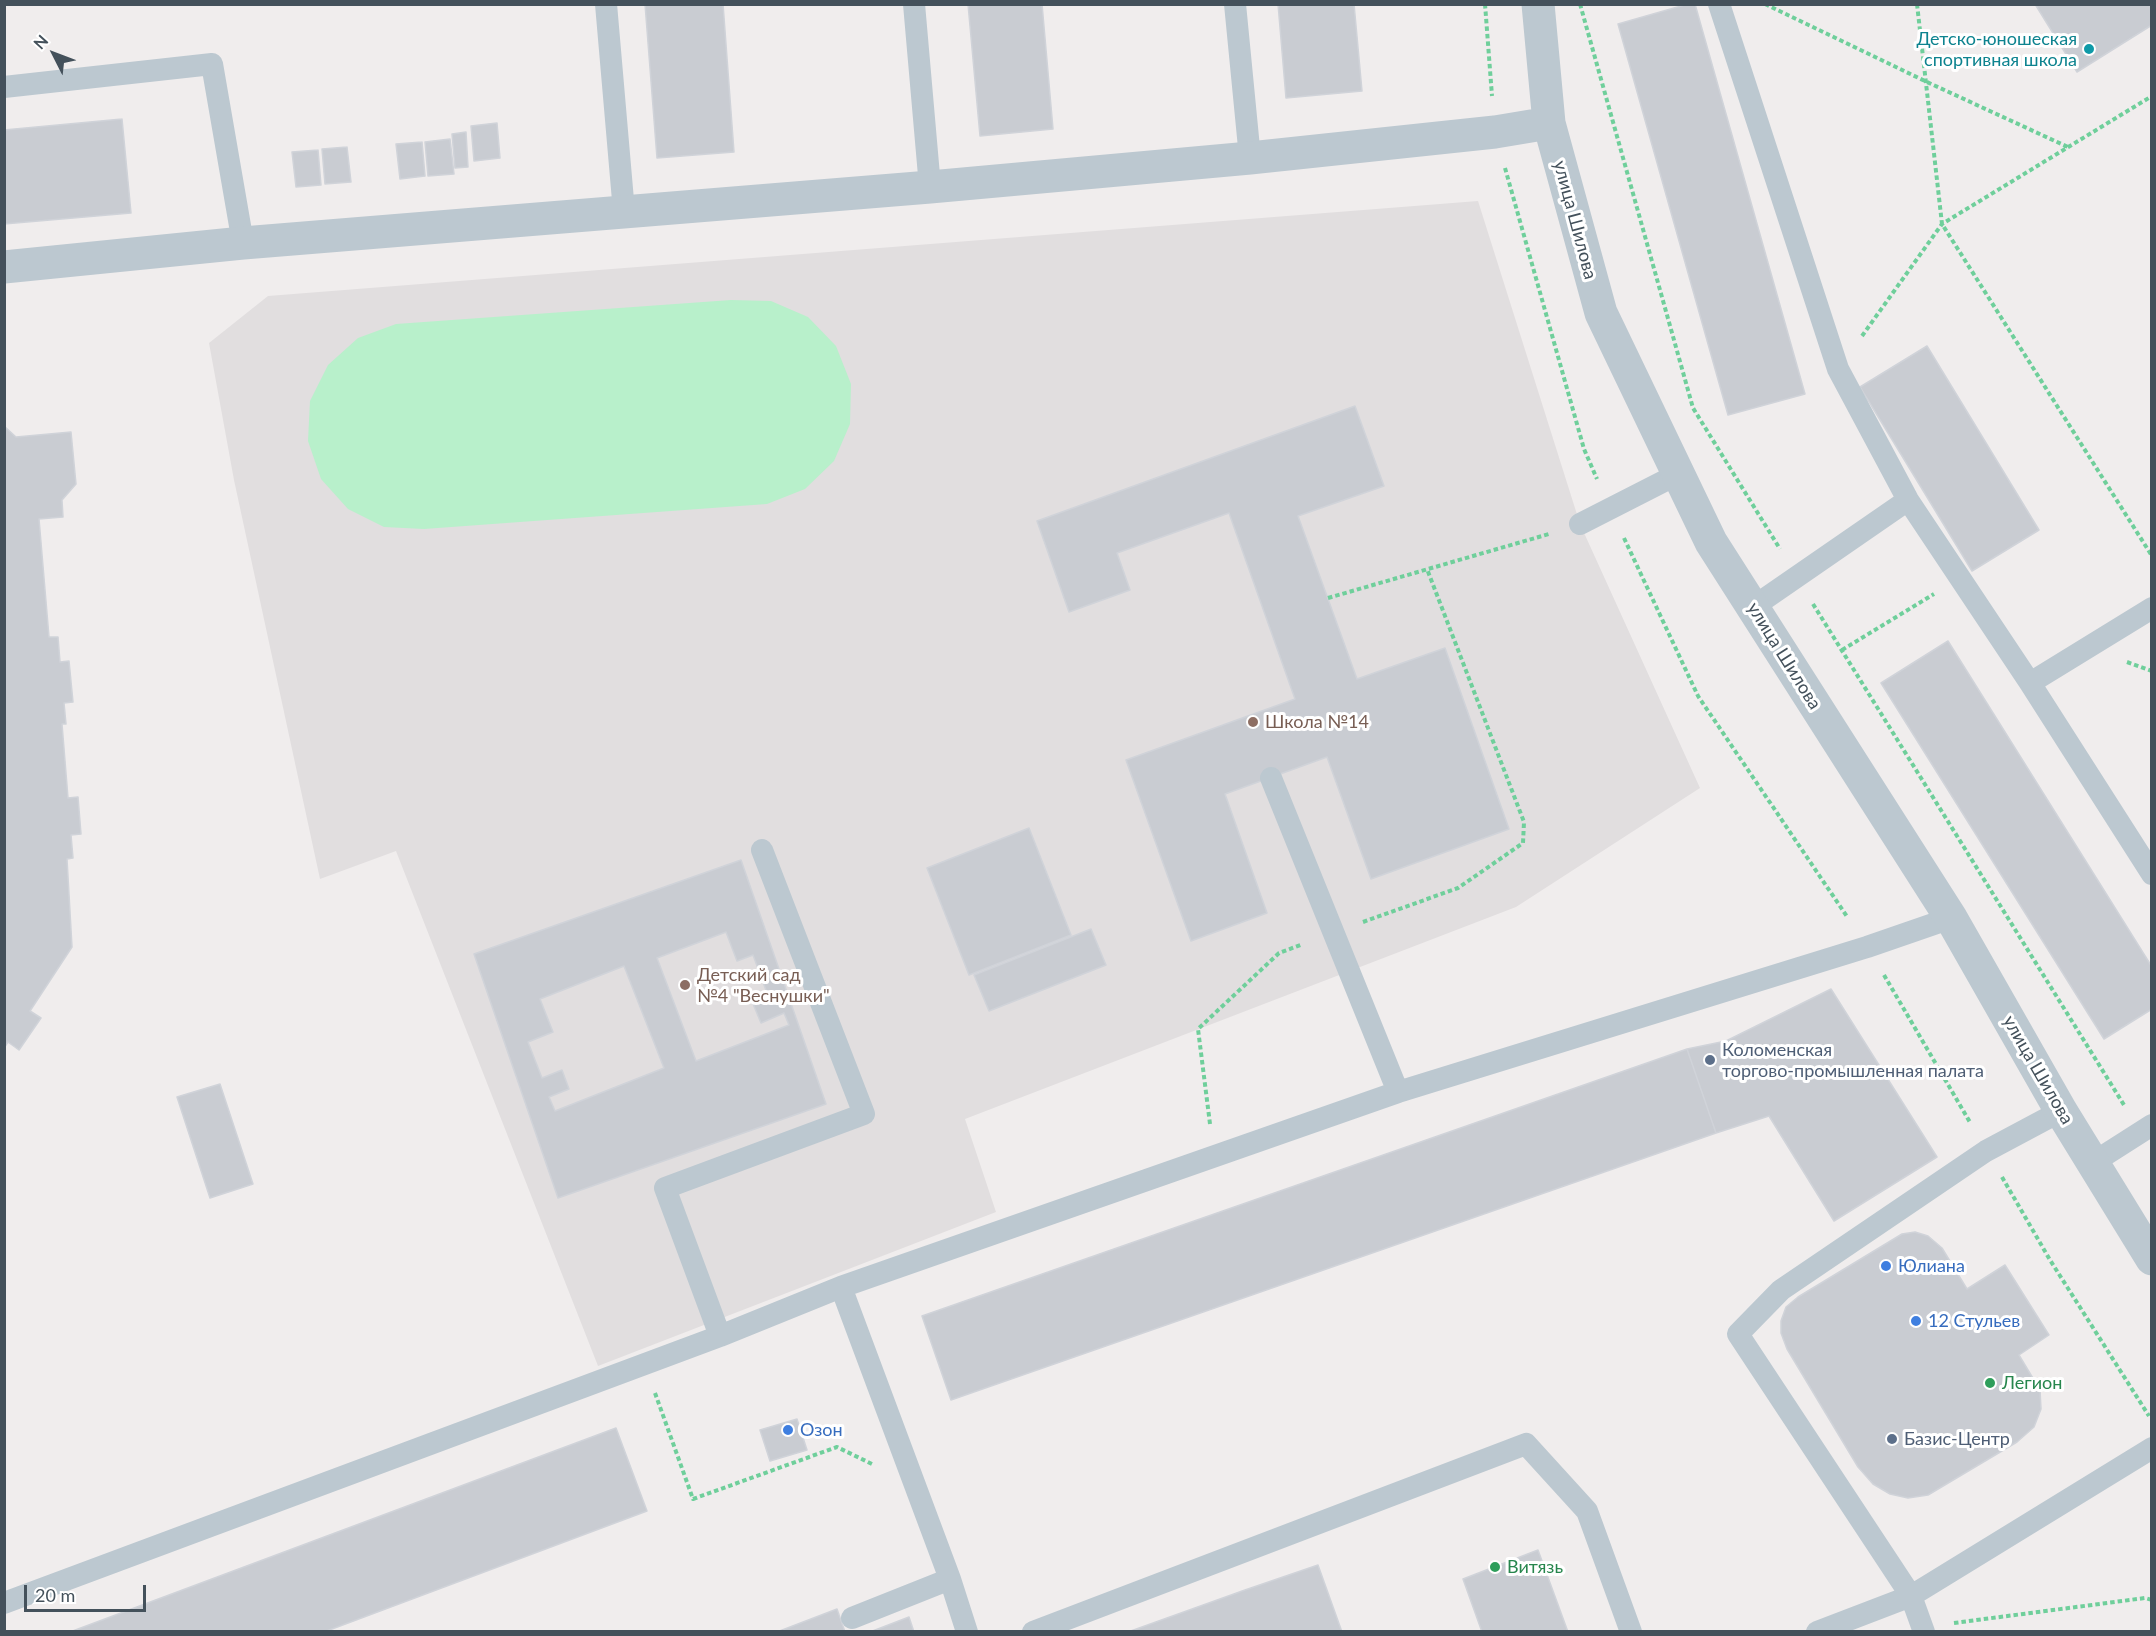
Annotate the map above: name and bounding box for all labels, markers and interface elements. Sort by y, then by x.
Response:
north arrow [24,24,84,84]
place label: Детско-юношеская спортивная школа [1916,28,2077,70]
text: N [29,31,51,53]
marker: Детско-юношеская спортивная школа [2082,42,2096,56]
street label: улица Шилова [1549,158,1601,282]
street label: улица Шилова [1743,599,1825,713]
place label: Школа №14 [1265,711,1369,733]
marker: Школа №14 [1246,715,1260,729]
place label: Детский сад №4 "Веснушки" [697,964,830,1006]
marker: Детский сад №4 "Веснушки" [678,978,692,992]
street label: улица Шилова [1998,1012,2078,1128]
place label: Коломенская торгово-промышленная палата [1722,1039,1984,1082]
marker: Коломенская торгово-промышленная палата [1703,1053,1717,1067]
place label: Юлиана [1898,1255,1965,1277]
marker: Юлиана [1879,1259,1893,1273]
place label: 12 Стульев [1928,1310,2020,1332]
marker: 12 Стульев [1909,1314,1923,1328]
place label: Легион [2002,1372,2062,1394]
marker: Легион [1983,1376,1997,1390]
place label: Озон [800,1419,843,1441]
marker: Озон [781,1423,795,1437]
place label: Базис-Центр [1904,1428,2010,1450]
marker: Базис-Центр [1885,1432,1899,1446]
place label: Витязь [1507,1556,1563,1578]
marker: Витязь [1488,1560,1502,1574]
scale bar [27,1573,148,1611]
text: 20 m [35,1584,75,1606]

